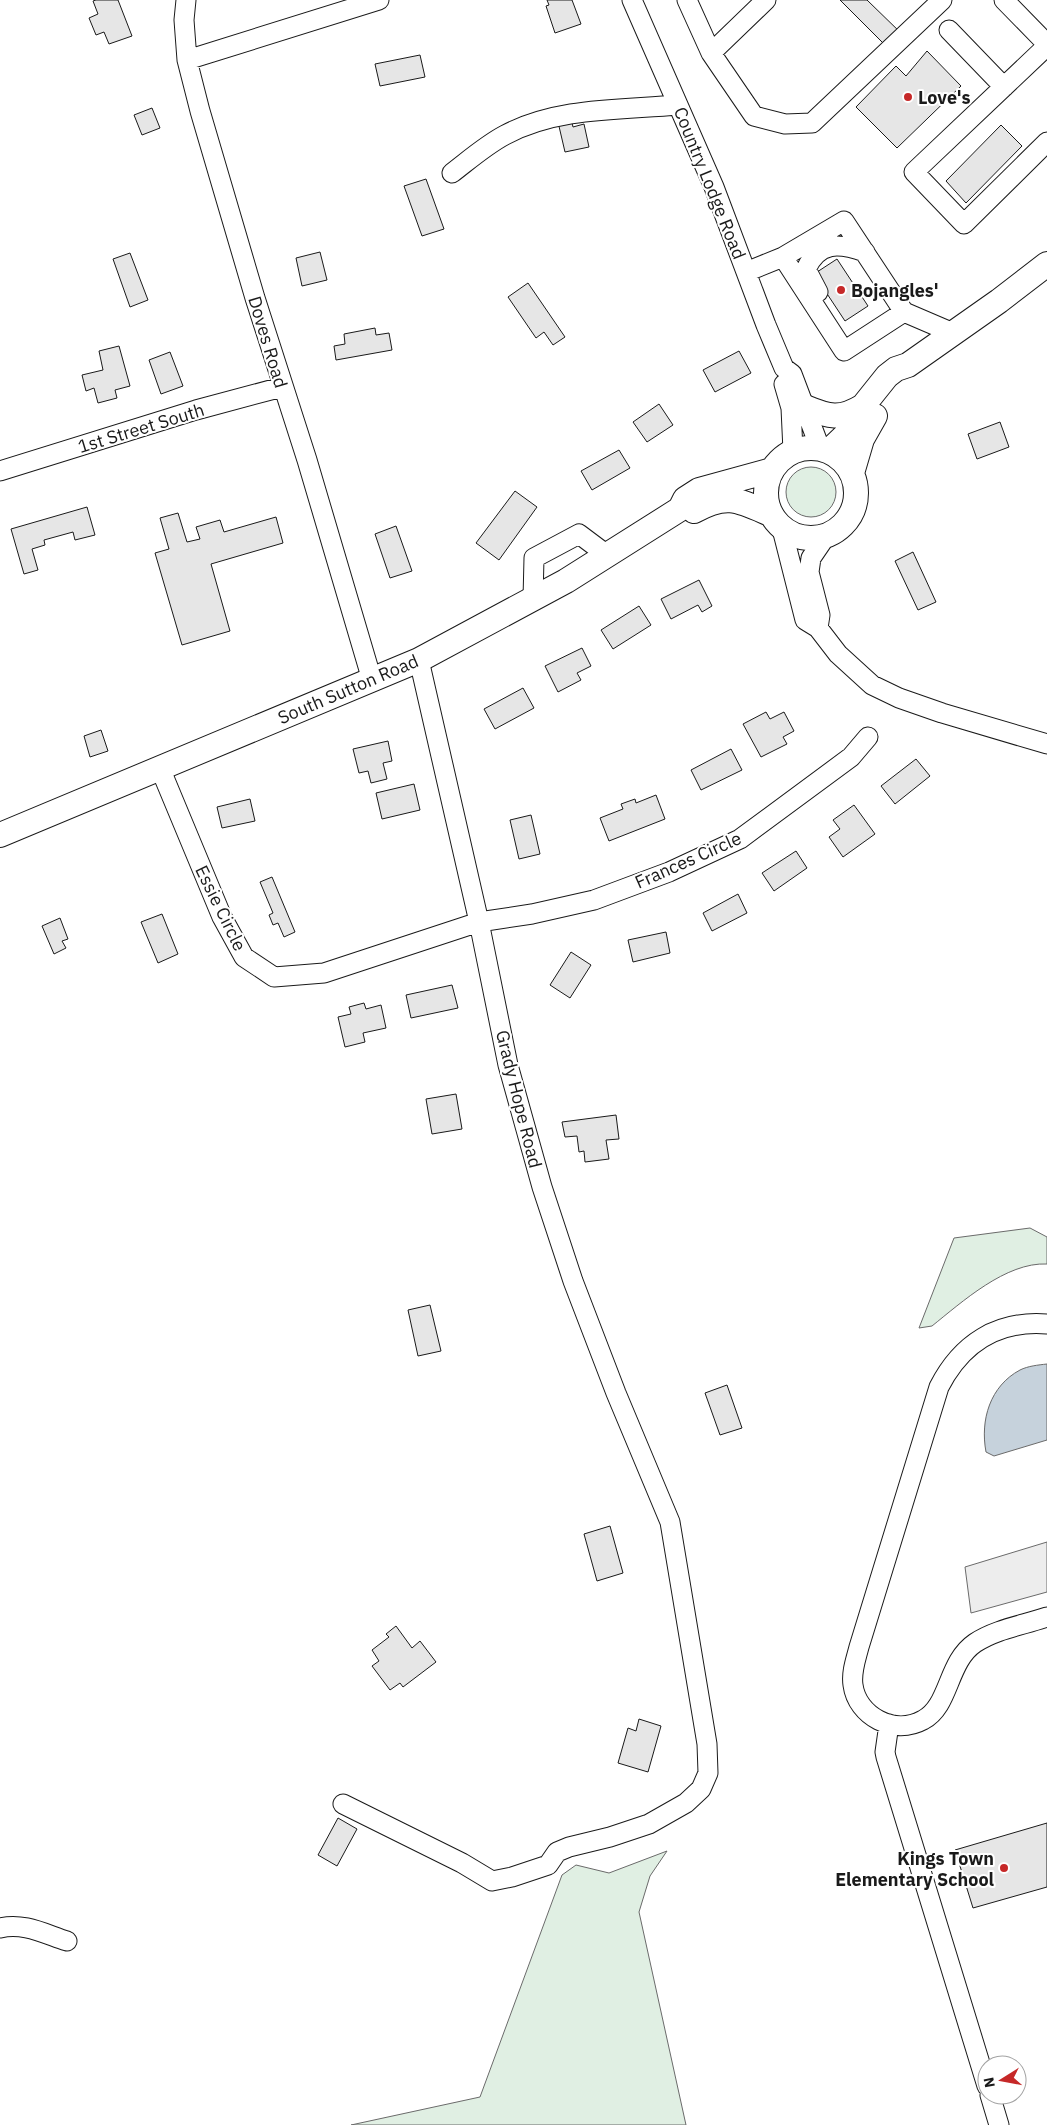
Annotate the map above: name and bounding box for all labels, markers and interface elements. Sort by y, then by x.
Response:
place label: Love's [918,86,971,109]
marker: Love's [902,91,914,103]
street label: Country Lodge Road [669,103,751,263]
place label: Bojangles' [851,279,939,302]
marker: Bojangles' [835,284,847,296]
street label: Doves Road [243,293,293,391]
street label: 1st Street South [75,398,207,458]
street label: South Sutton Road [274,649,422,729]
street label: Frances Circle [631,826,745,894]
street label: Essie Circle [190,861,252,955]
street label: Grady Hope Road [491,1028,547,1170]
place label: Kings Town Elementary School [835,1847,995,1891]
marker: Kings Town Elementary School [998,1862,1010,1874]
north arrow [977,2055,1027,2105]
text: N [979,2076,999,2089]

